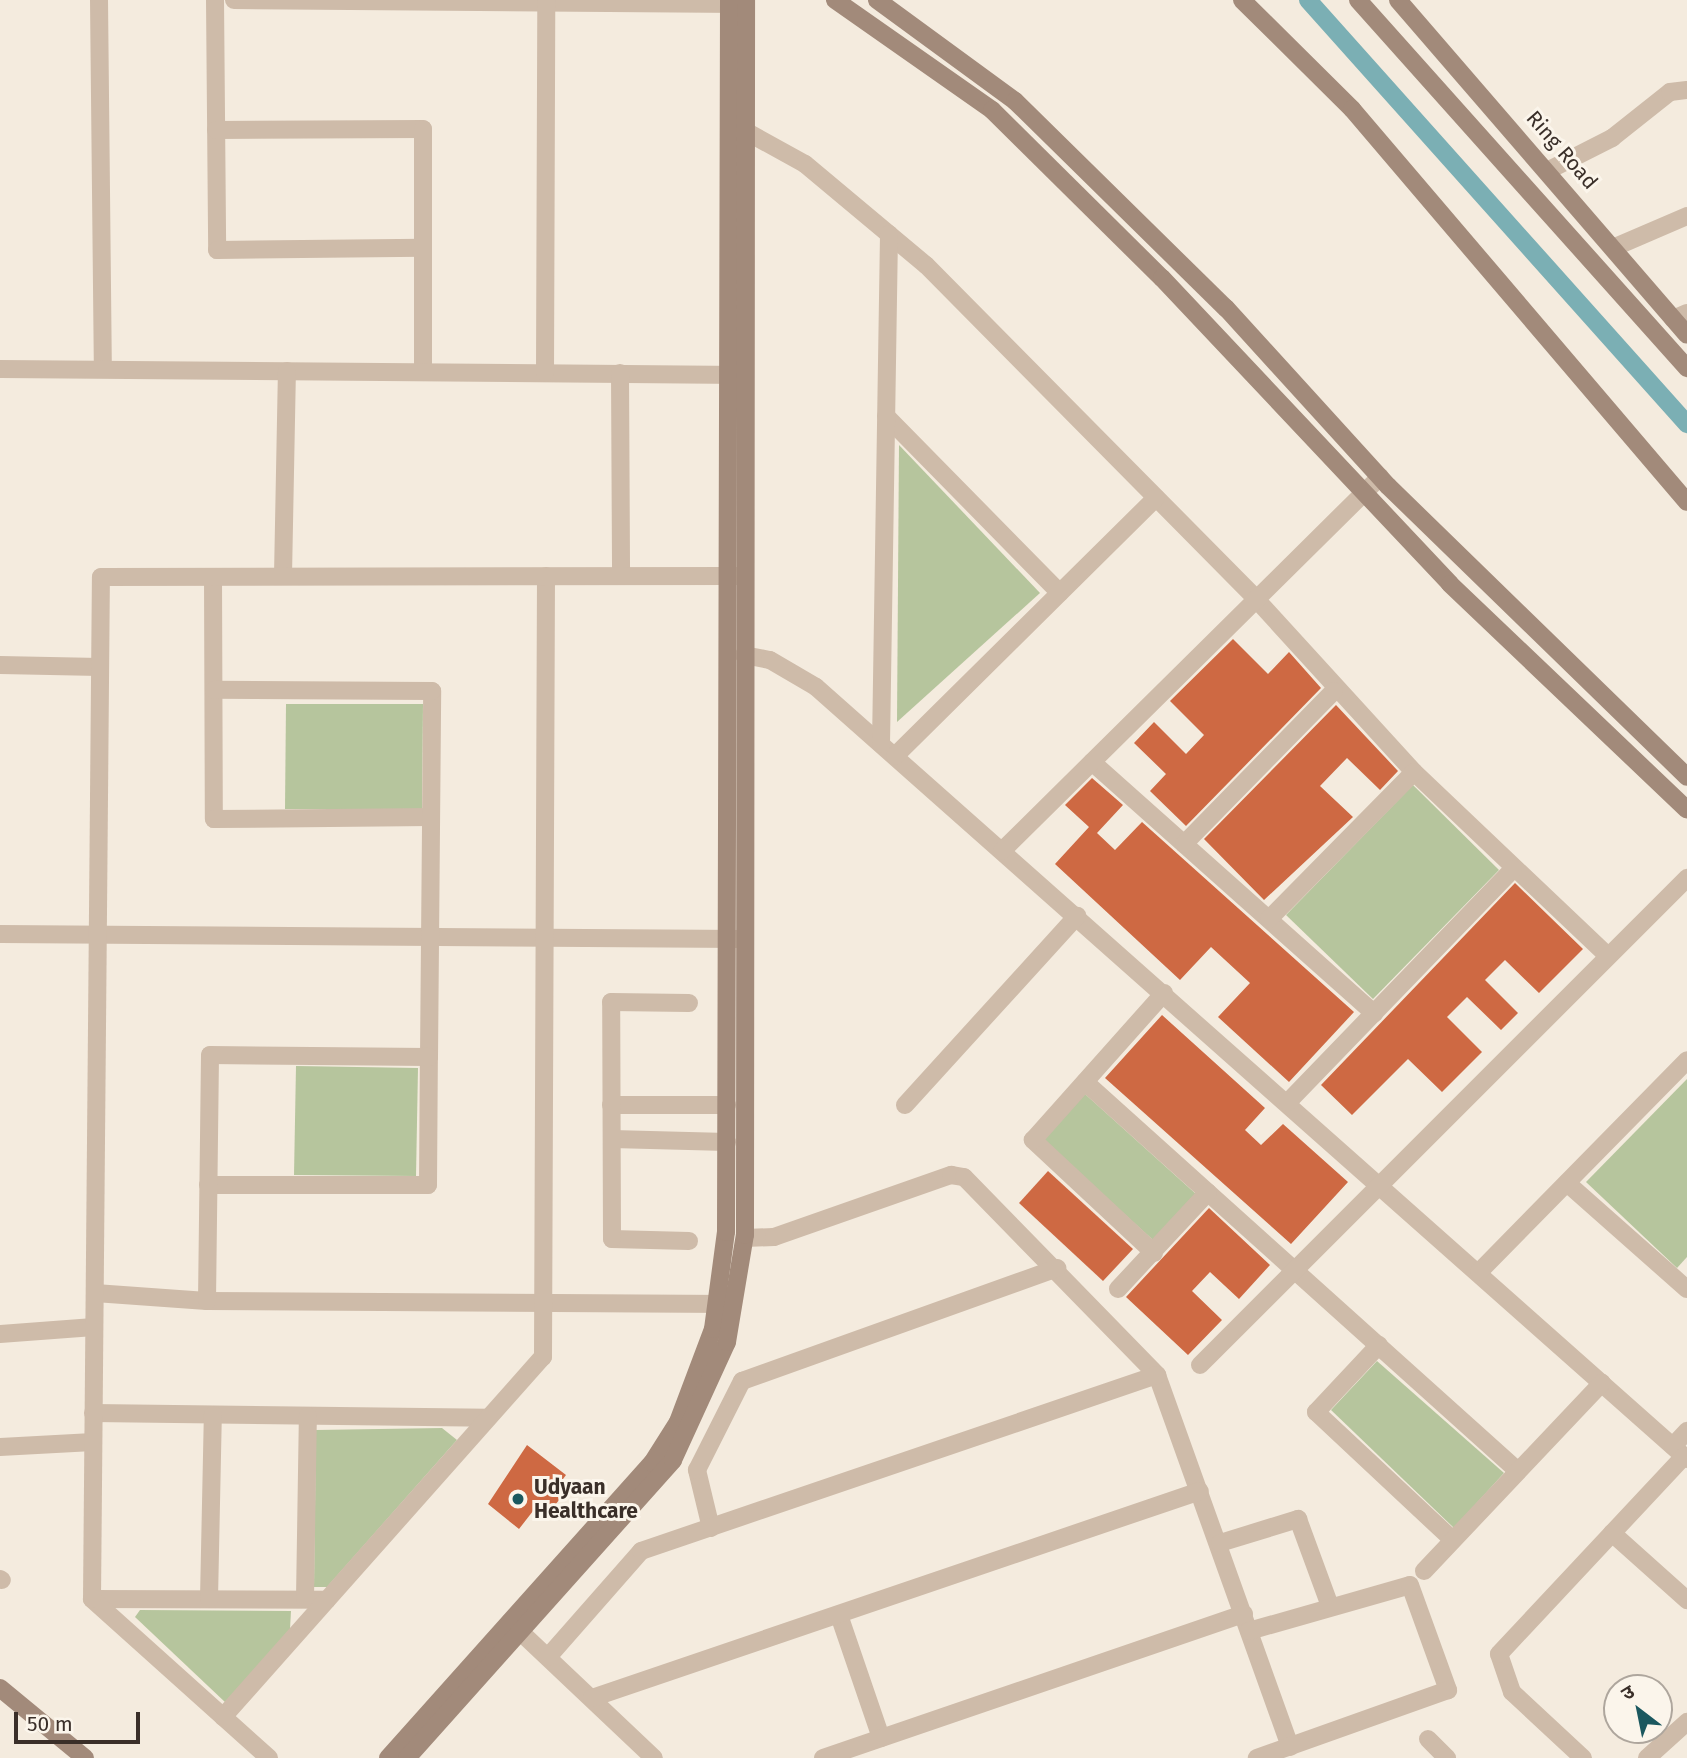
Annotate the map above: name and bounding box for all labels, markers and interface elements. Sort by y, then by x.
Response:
street label: Ring Road [1521,106,1603,194]
place label: Udyaan Healthcare [534,1474,638,1524]
marker: Udyaan Healthcare [508,1489,528,1509]
north arrow [1603,1674,1673,1744]
text: उ [1617,1680,1638,1705]
scale bar [18,1698,144,1742]
text: 50 m [27,1711,73,1737]

